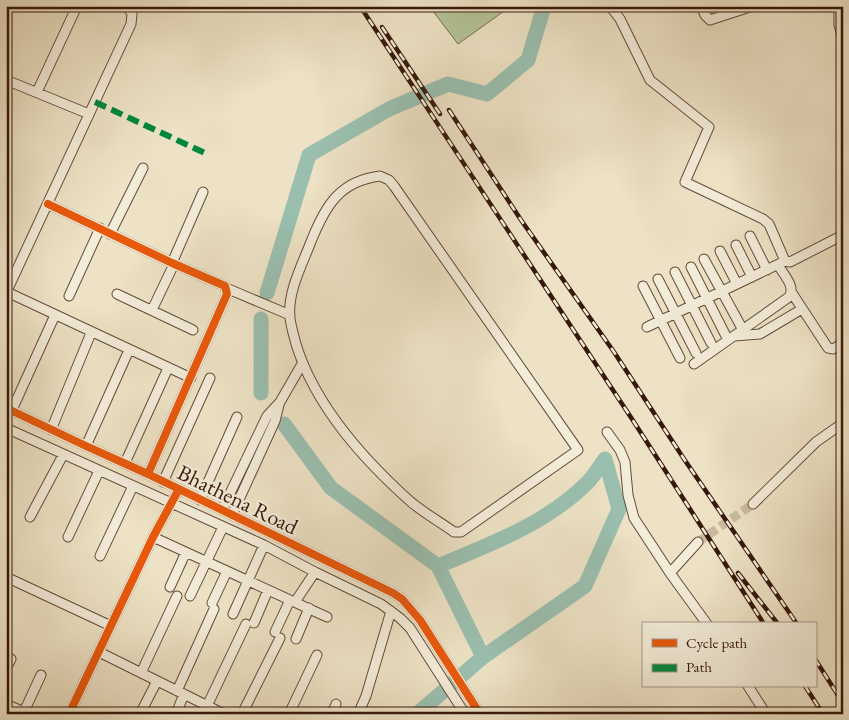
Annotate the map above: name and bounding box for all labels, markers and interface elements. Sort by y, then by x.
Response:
street label: Bhathena Road [173,458,304,542]
legend [642,622,816,688]
text: Cycle path [686,633,748,652]
text: Path [686,657,712,676]

